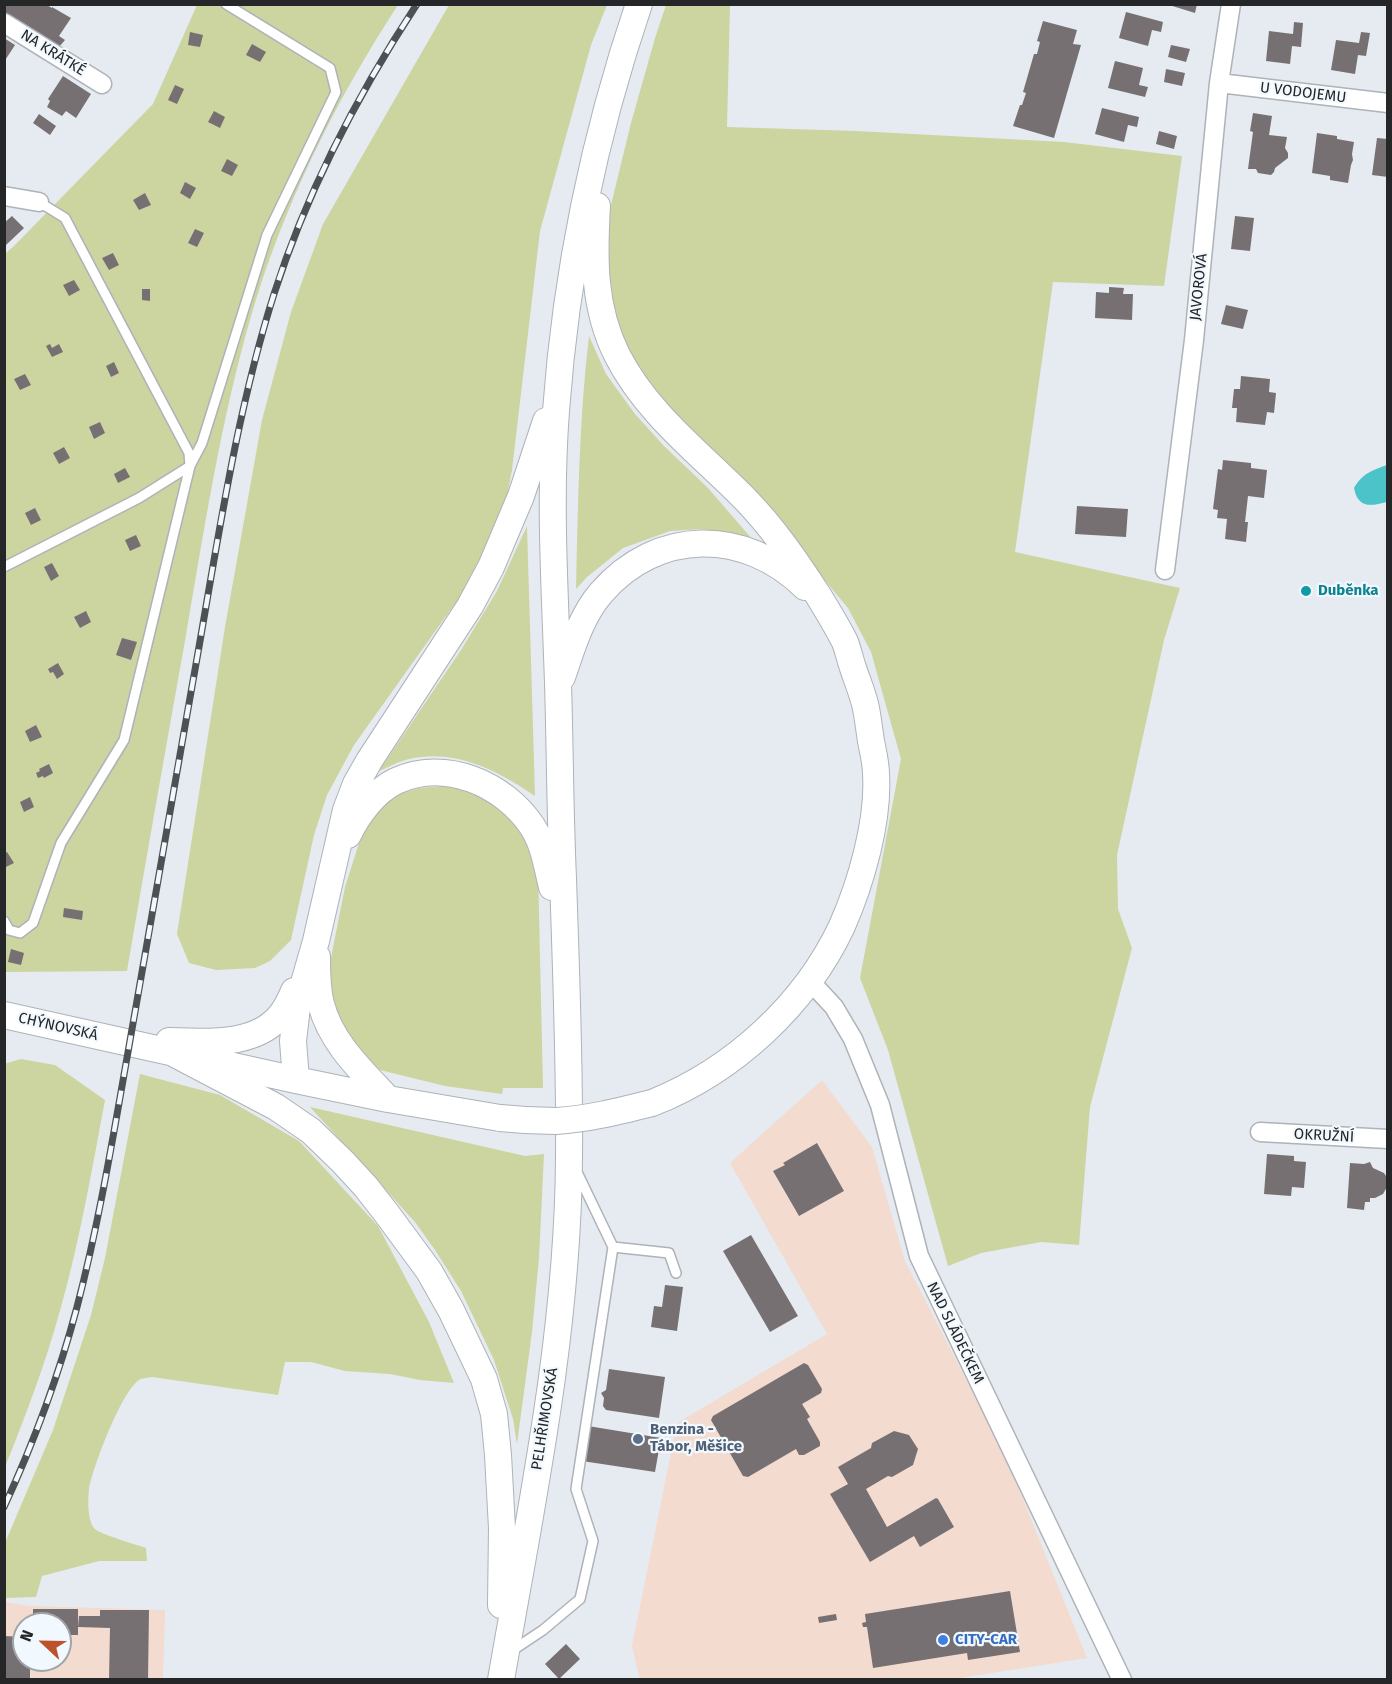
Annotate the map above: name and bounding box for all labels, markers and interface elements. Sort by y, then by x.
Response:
street label: NA KRÁTKÉ [17,26,89,80]
street label: U VODOJEMU [1259,79,1347,107]
street label: JAVOROVÁ [1187,252,1211,322]
place label: Duběnka [1318,582,1379,600]
marker: Duběnka [1299,584,1313,598]
street label: CHÝNOVSKÁ [16,1009,100,1045]
street label: OKRUŽNÍ [1293,1125,1355,1147]
street label: NAD SLÁDEČKEM [923,1279,987,1387]
street label: PELHŘIMOVSKÁ [528,1367,562,1471]
place label: Benzina - Tábor, Měšice [650,1421,742,1456]
marker: Benzina - Tábor, Měšice [631,1432,645,1446]
north arrow [12,1612,72,1672]
text: N [16,1627,37,1644]
place label: CITY-CAR [955,1631,1017,1649]
marker: CITY-CAR [936,1633,950,1647]

